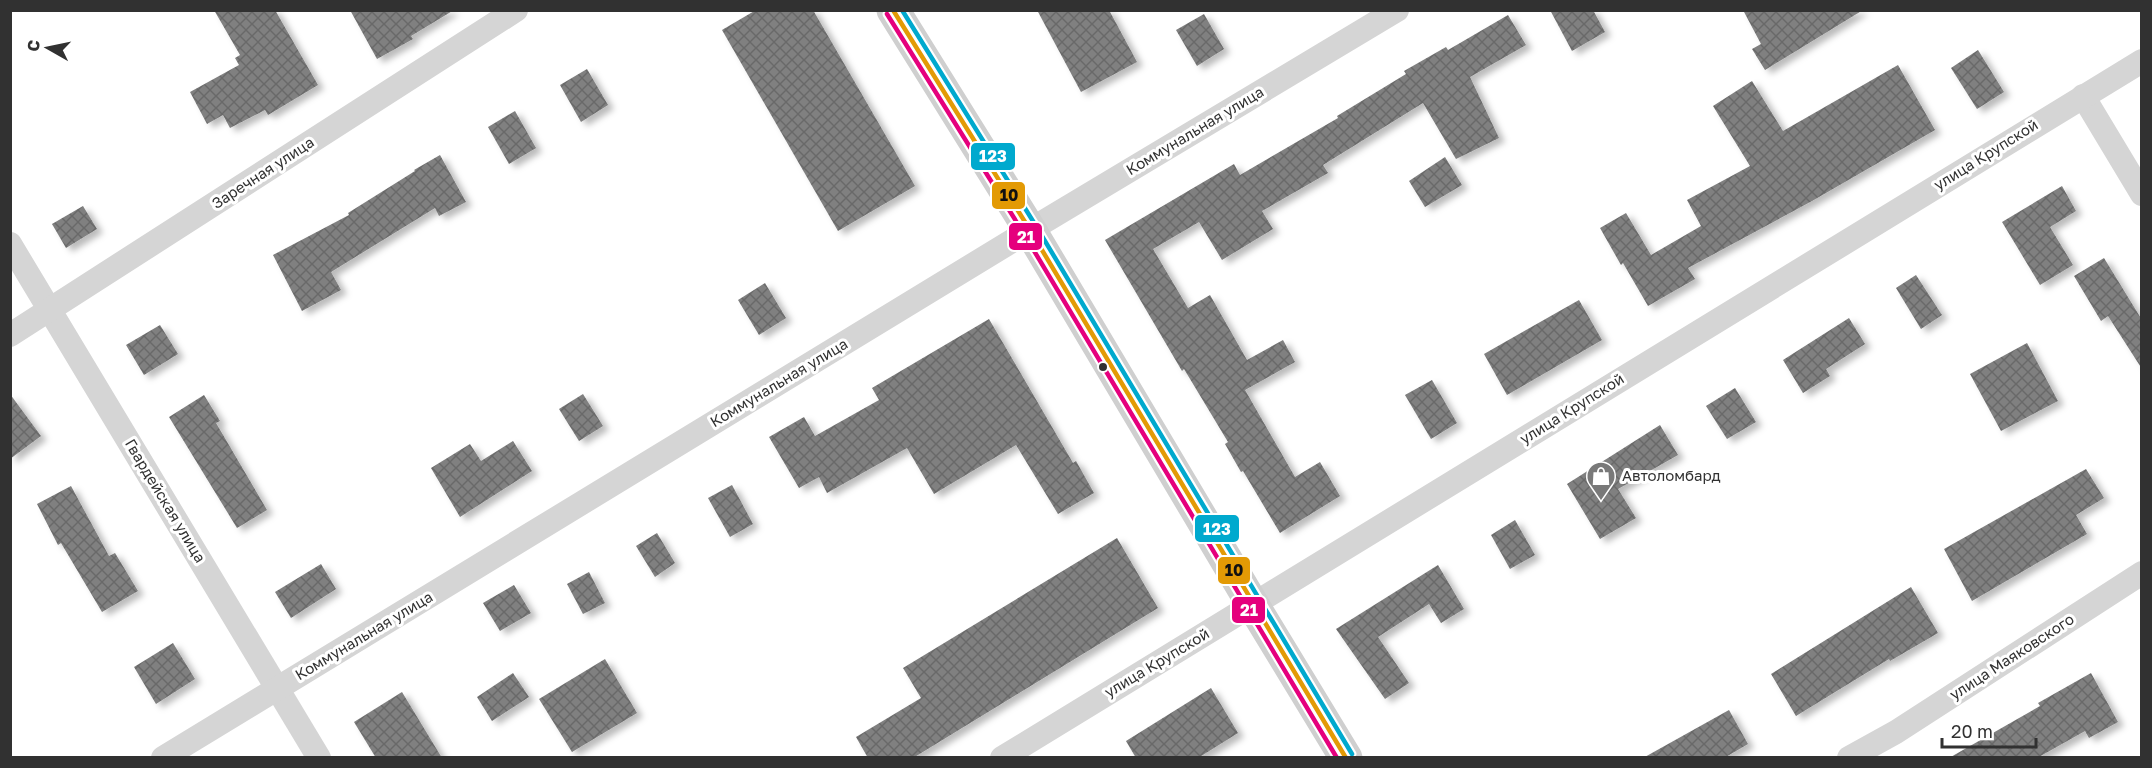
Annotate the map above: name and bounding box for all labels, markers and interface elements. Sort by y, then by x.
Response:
north arrow [18,18,78,78]
text: С [22,38,44,53]
street label: Коммунальная улица [1122,82,1267,178]
street label: улица Крупской [1930,115,2041,193]
street label: Заречная улица [208,132,317,212]
line badge: 123 [970,142,1016,171]
text: 123 [979,146,1007,166]
line badge: 10 [991,181,1026,210]
text: 10 [1000,185,1018,205]
line badge: 21 [1008,222,1043,251]
text: 21 [1017,227,1035,247]
street label: Коммунальная улица [706,334,851,430]
unlabelled marker [1097,361,1109,373]
street label: улица Крупской [1516,369,1627,447]
street label: Гвардейская улица [122,435,210,566]
shop icon: Автоломбард [1585,460,1617,502]
place label: Автоломбард [1622,466,1721,484]
line badge: 123 [1194,514,1240,543]
text: 123 [1203,519,1231,539]
line badge: 10 [1217,556,1251,585]
text: 10 [1225,560,1243,580]
street label: Коммунальная улица [291,587,436,683]
line badge: 21 [1231,596,1266,624]
text: 21 [1240,600,1258,620]
street label: улица Маяковского [1946,609,2077,703]
street label: улица Крупской [1101,624,1212,701]
scale bar [1942,711,2036,749]
text: 20 m [1951,720,1993,742]

